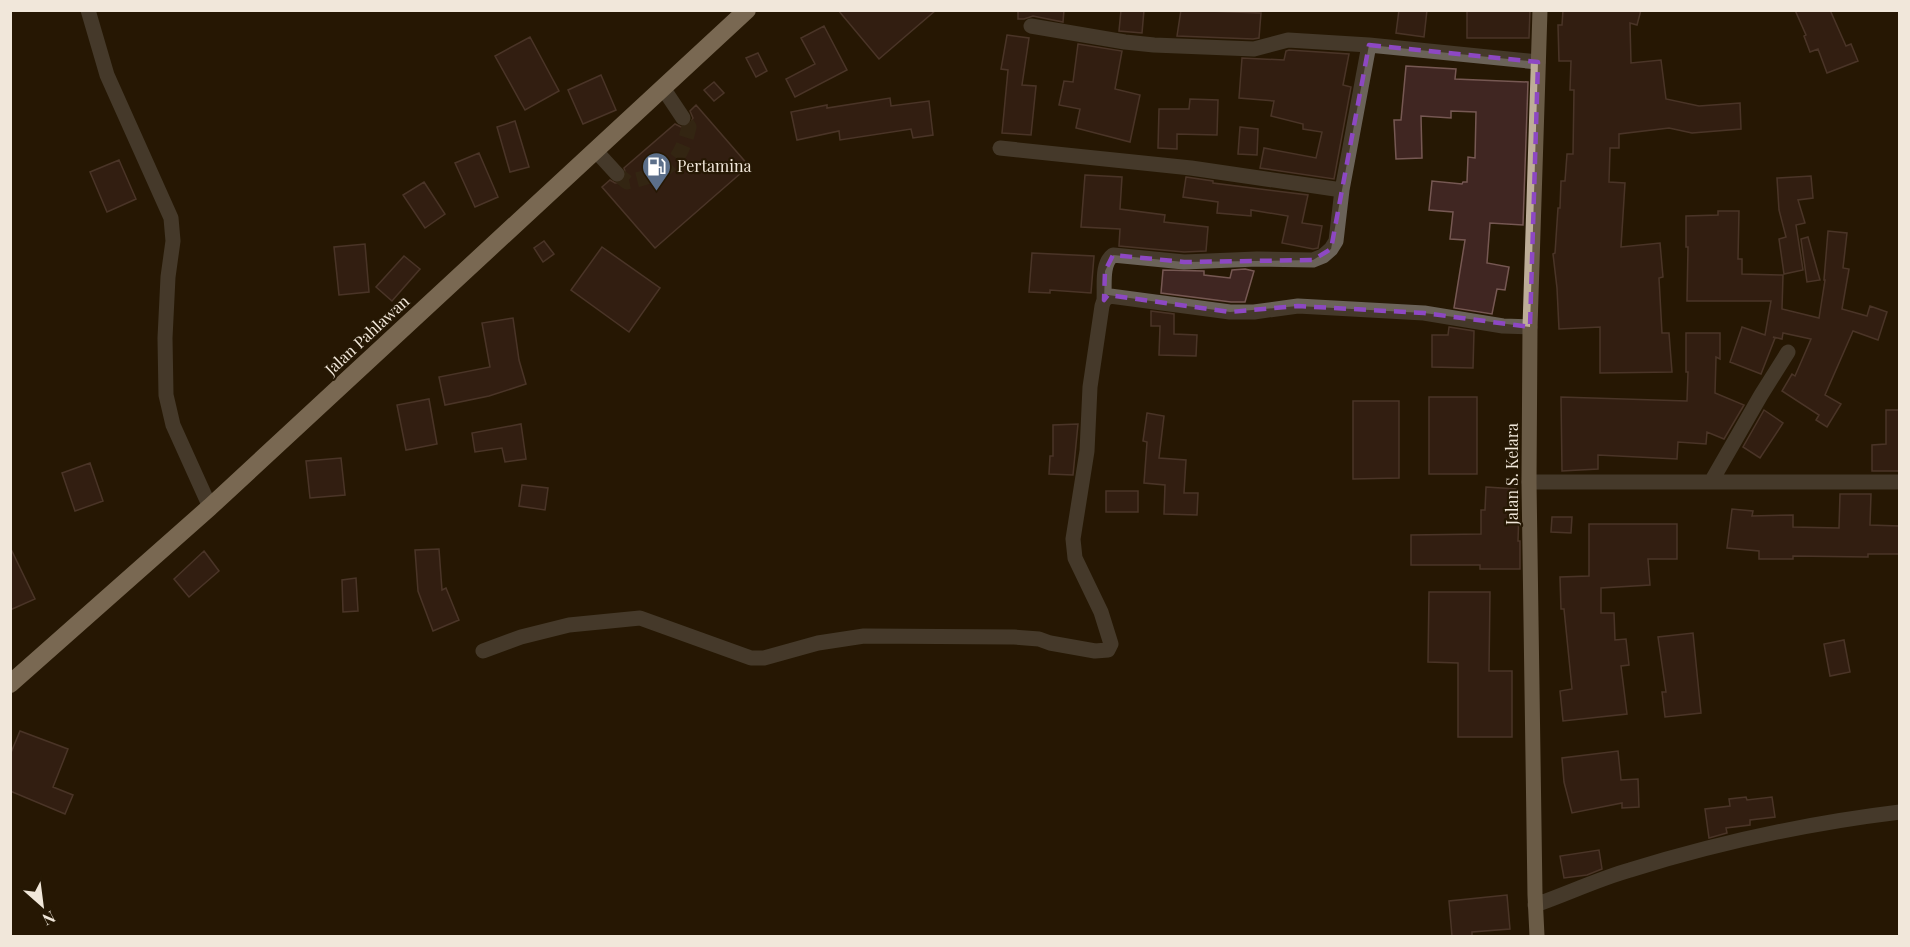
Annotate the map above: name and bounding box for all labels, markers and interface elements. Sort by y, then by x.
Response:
fuel station icon: Pertamina [640,150,672,192]
place label: Pertamina [677,155,751,176]
street label: Jalan Pahlawan [319,290,414,380]
street label: Jalan S. Kelara [1501,423,1522,526]
north arrow [12,875,72,935]
text: N [39,907,59,931]

